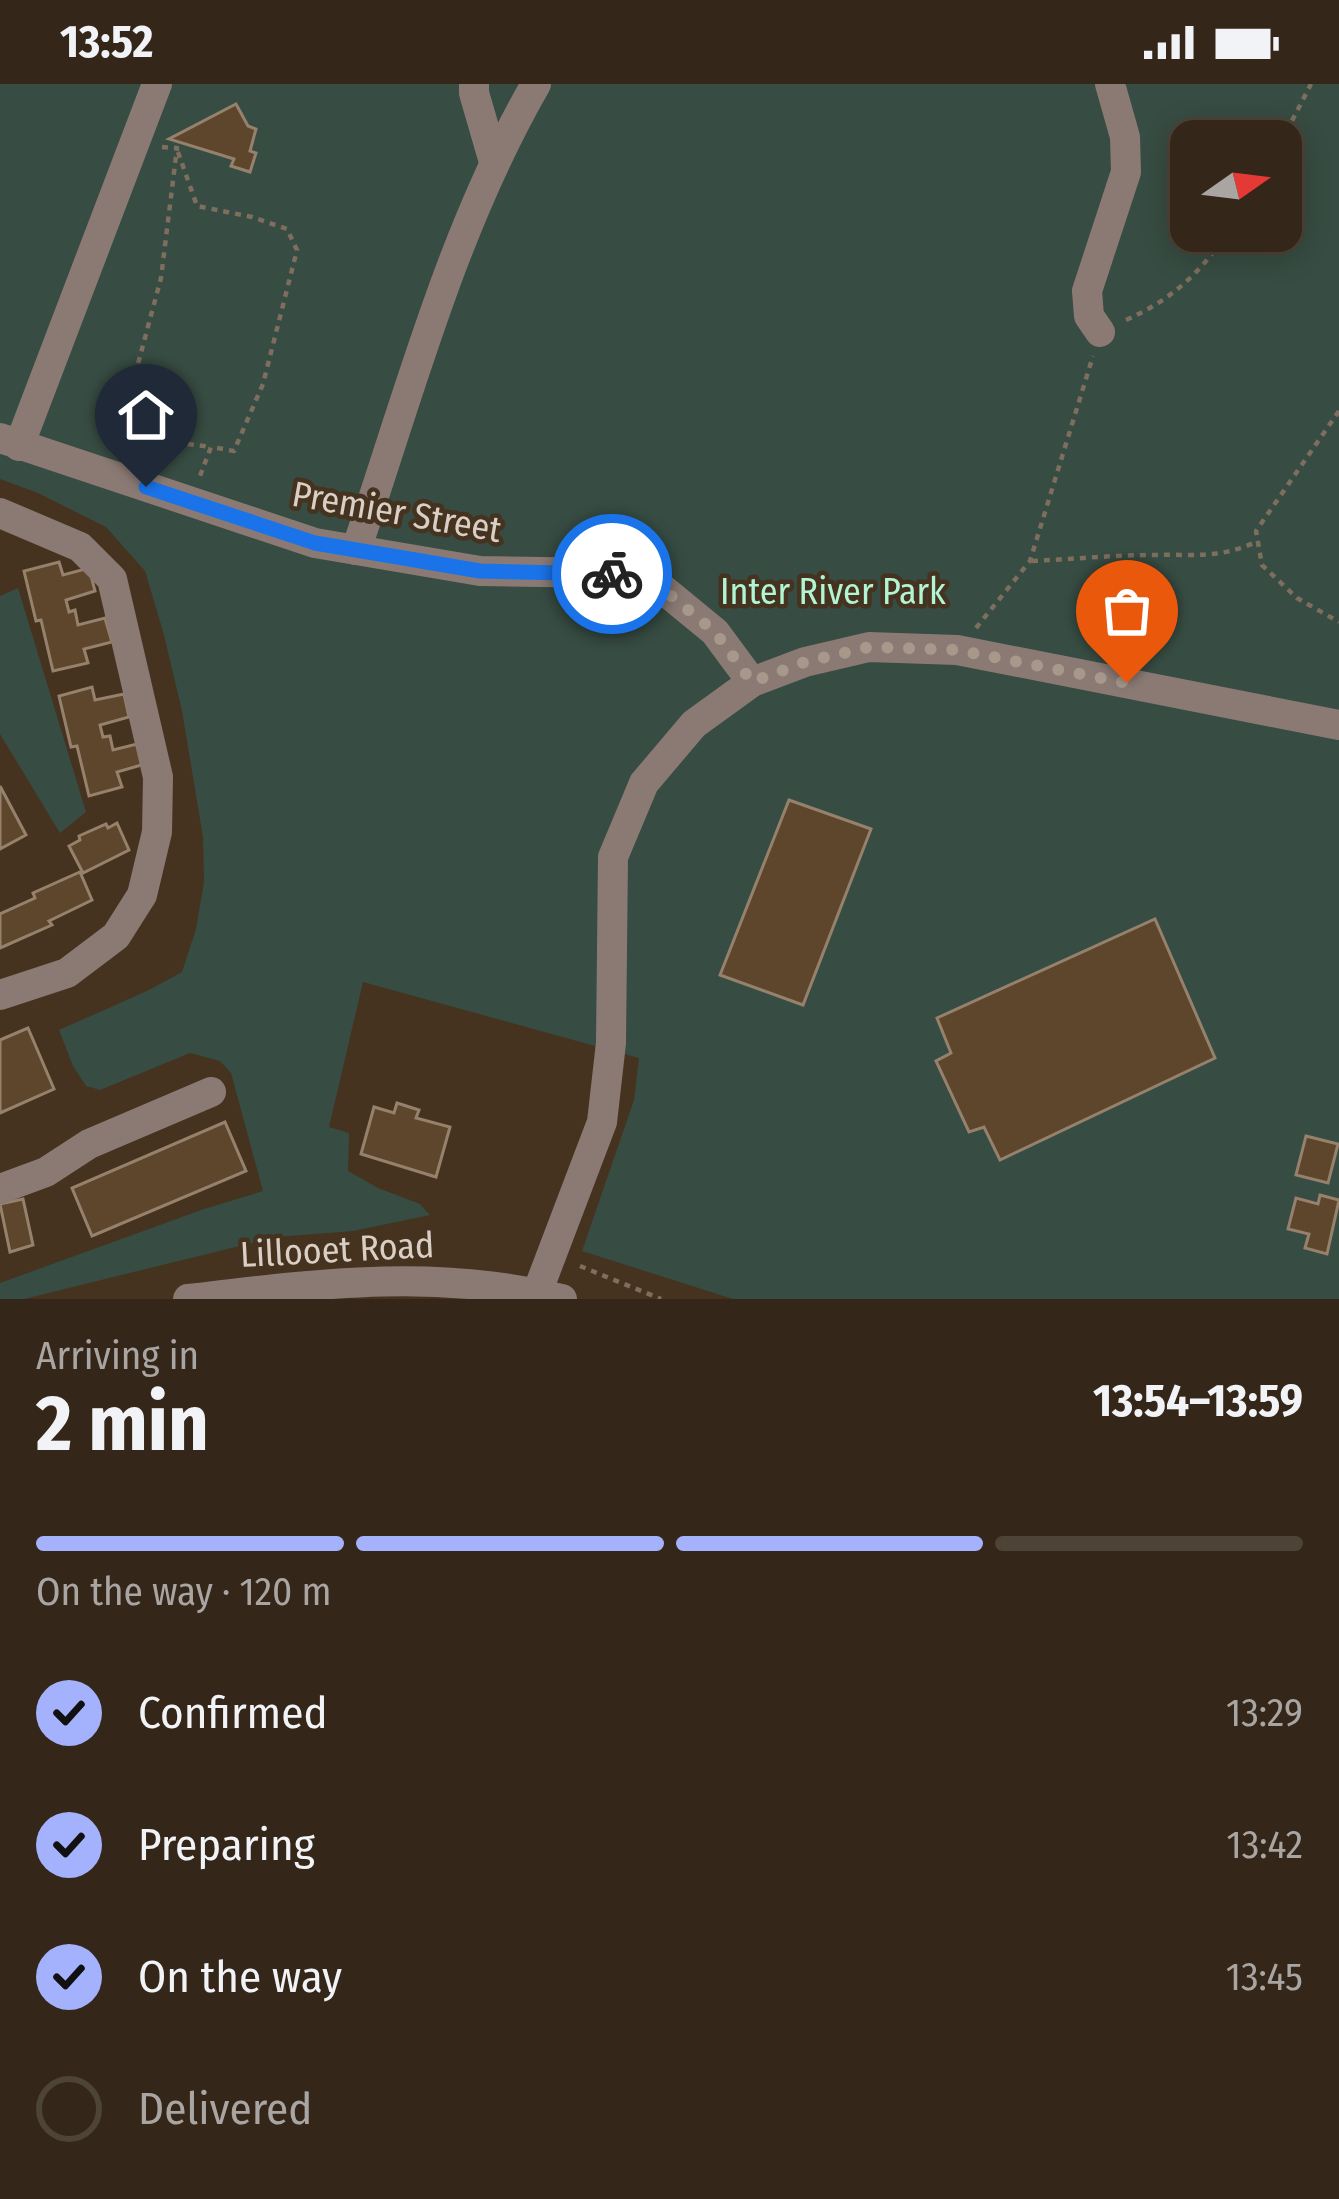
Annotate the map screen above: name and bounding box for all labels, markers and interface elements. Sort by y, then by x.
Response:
text: 13:52 [60,15,153,69]
north arrow [1170,120,1302,252]
map controls [1170,120,1302,252]
pin [95,364,197,487]
icon: home [113,382,179,448]
street label: Premier Street [289,472,505,552]
courier [552,514,672,634]
icon: bike [579,541,645,607]
pin [1076,560,1178,683]
park label: Inter River Park [720,570,946,614]
icon: bag [1094,578,1160,644]
street label: Lillooet Road [239,1223,435,1277]
text: Arriving in [36,1333,199,1379]
text: 13:54–13:59 [1093,1374,1303,1428]
text: 2 min [36,1377,209,1471]
text: On the way · 120 m [36,1569,331,1615]
icon: check [36,1680,102,1746]
text: Confirmed [138,1686,328,1740]
text: 13:29 [1226,1690,1303,1736]
icon: check [36,1812,102,1878]
text: Preparing [138,1818,315,1872]
text: 13:42 [1227,1822,1303,1868]
icon: check [36,1944,102,2010]
text: On the way [138,1950,342,2004]
text: 13:45 [1226,1954,1303,2000]
text: Delivered [138,2082,312,2136]

